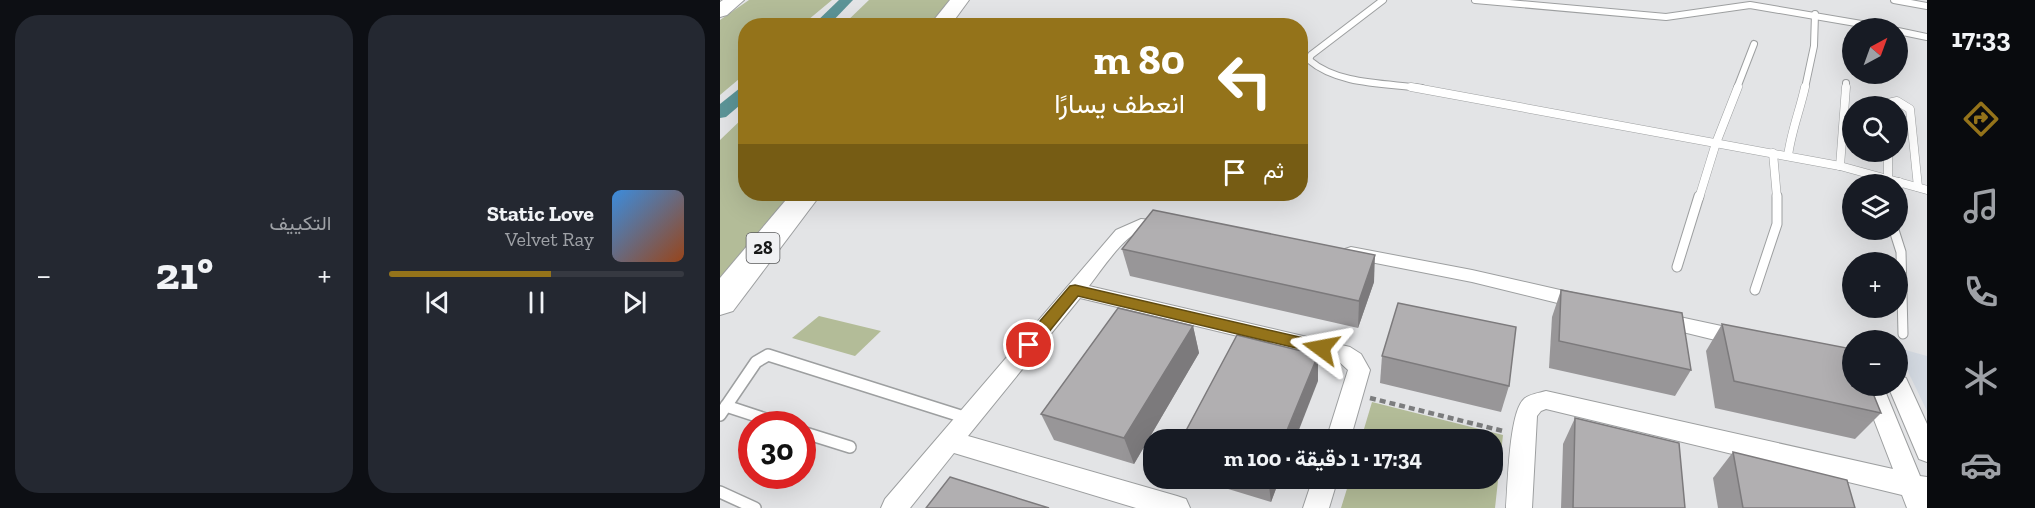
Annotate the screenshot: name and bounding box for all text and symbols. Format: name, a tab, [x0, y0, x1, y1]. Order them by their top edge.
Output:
north arrow	[1842, 18, 1908, 84]
map controls	[1842, 18, 1908, 396]
text: 17:33	[1951, 22, 2011, 54]
text: 80 m	[1094, 34, 1185, 85]
icon: left	[1206, 42, 1284, 120]
text: انعطف يسارًا	[1054, 88, 1185, 120]
button: search	[1842, 96, 1908, 162]
icon: directions	[1960, 98, 2002, 140]
icon: arrive	[1218, 156, 1251, 189]
text: ثم	[1263, 157, 1284, 184]
button: layers	[1842, 174, 1908, 240]
icon: music	[1960, 185, 2002, 227]
text: Static Love	[487, 200, 594, 227]
text: التكييف	[269, 211, 332, 235]
text: Velvet Ray	[505, 227, 594, 251]
road number: 28	[746, 233, 780, 263]
text: 21°	[156, 247, 213, 301]
button: +	[1842, 252, 1908, 318]
text: −	[36, 255, 51, 294]
text: +	[318, 255, 332, 294]
icon: phone	[1960, 271, 2002, 313]
icon: previous	[421, 286, 454, 319]
icon: pause	[520, 286, 553, 319]
icon: next	[618, 286, 651, 319]
position arrow	[1289, 316, 1353, 380]
pin	[1003, 319, 1054, 370]
icon: arrive	[1012, 328, 1045, 361]
button: −	[1842, 330, 1908, 396]
icon: climate	[1960, 357, 2002, 399]
speed limit sign: 30	[738, 411, 816, 489]
icon: car	[1960, 444, 2002, 486]
text: 17:34 · 1 دقيقة · 100 m	[1224, 445, 1422, 472]

